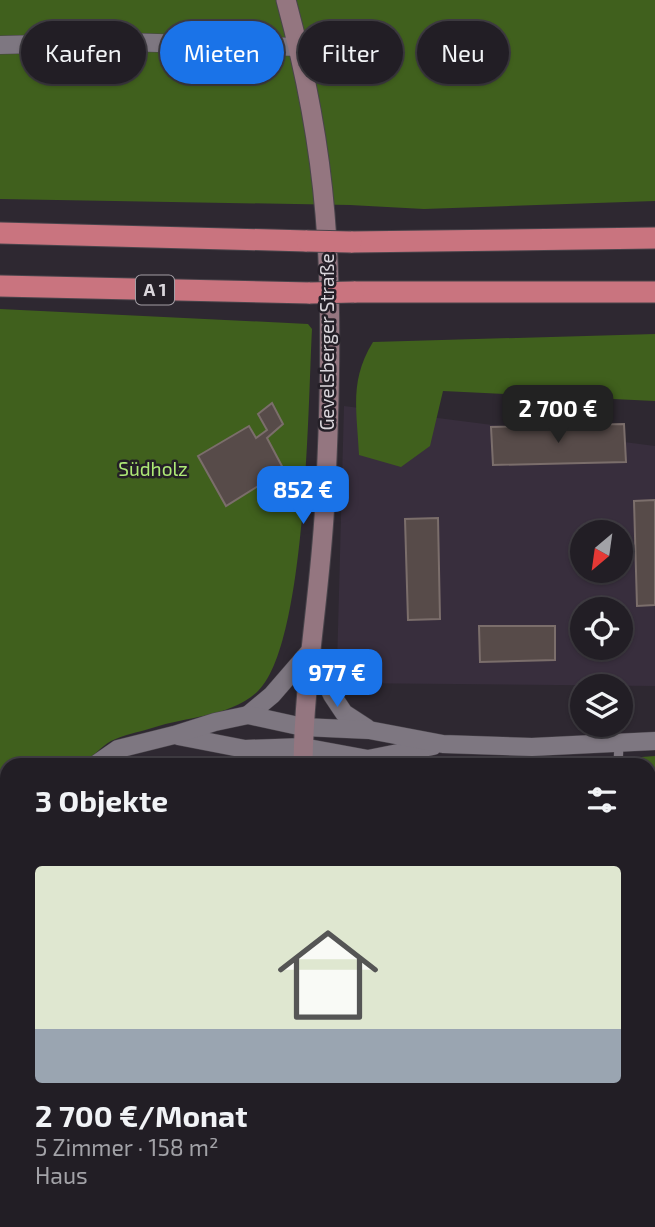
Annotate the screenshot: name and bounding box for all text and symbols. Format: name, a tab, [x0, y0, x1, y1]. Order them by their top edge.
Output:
chip: Kaufen	[21, 21, 146, 84]
chip: Mieten	[160, 21, 284, 84]
chip: Filter	[298, 21, 403, 84]
chip: Neu	[417, 21, 509, 84]
street label: Gevelsberger Straße	[315, 253, 338, 431]
road number: A 1	[136, 276, 174, 304]
pin: 2 700 €	[493, 386, 623, 445]
text: 2 700 €	[518, 394, 598, 422]
park label: Südholz	[118, 457, 188, 480]
pin: 852 €	[254, 466, 352, 526]
text: 852 €	[273, 475, 333, 503]
north arrow	[570, 520, 634, 583]
map controls	[570, 520, 633, 737]
button: locate	[570, 597, 633, 660]
pin: 977 €	[288, 650, 386, 709]
text: 977 €	[308, 658, 366, 686]
button: layers	[570, 674, 633, 737]
icon: filters	[583, 781, 621, 819]
text: 3 Objekte	[35, 782, 168, 818]
icon: home	[265, 912, 391, 1038]
text: 2 700 €/Monat	[35, 1097, 248, 1133]
text: 5 Zimmer · 158 m²	[35, 1133, 219, 1161]
text: Haus	[35, 1161, 88, 1189]

